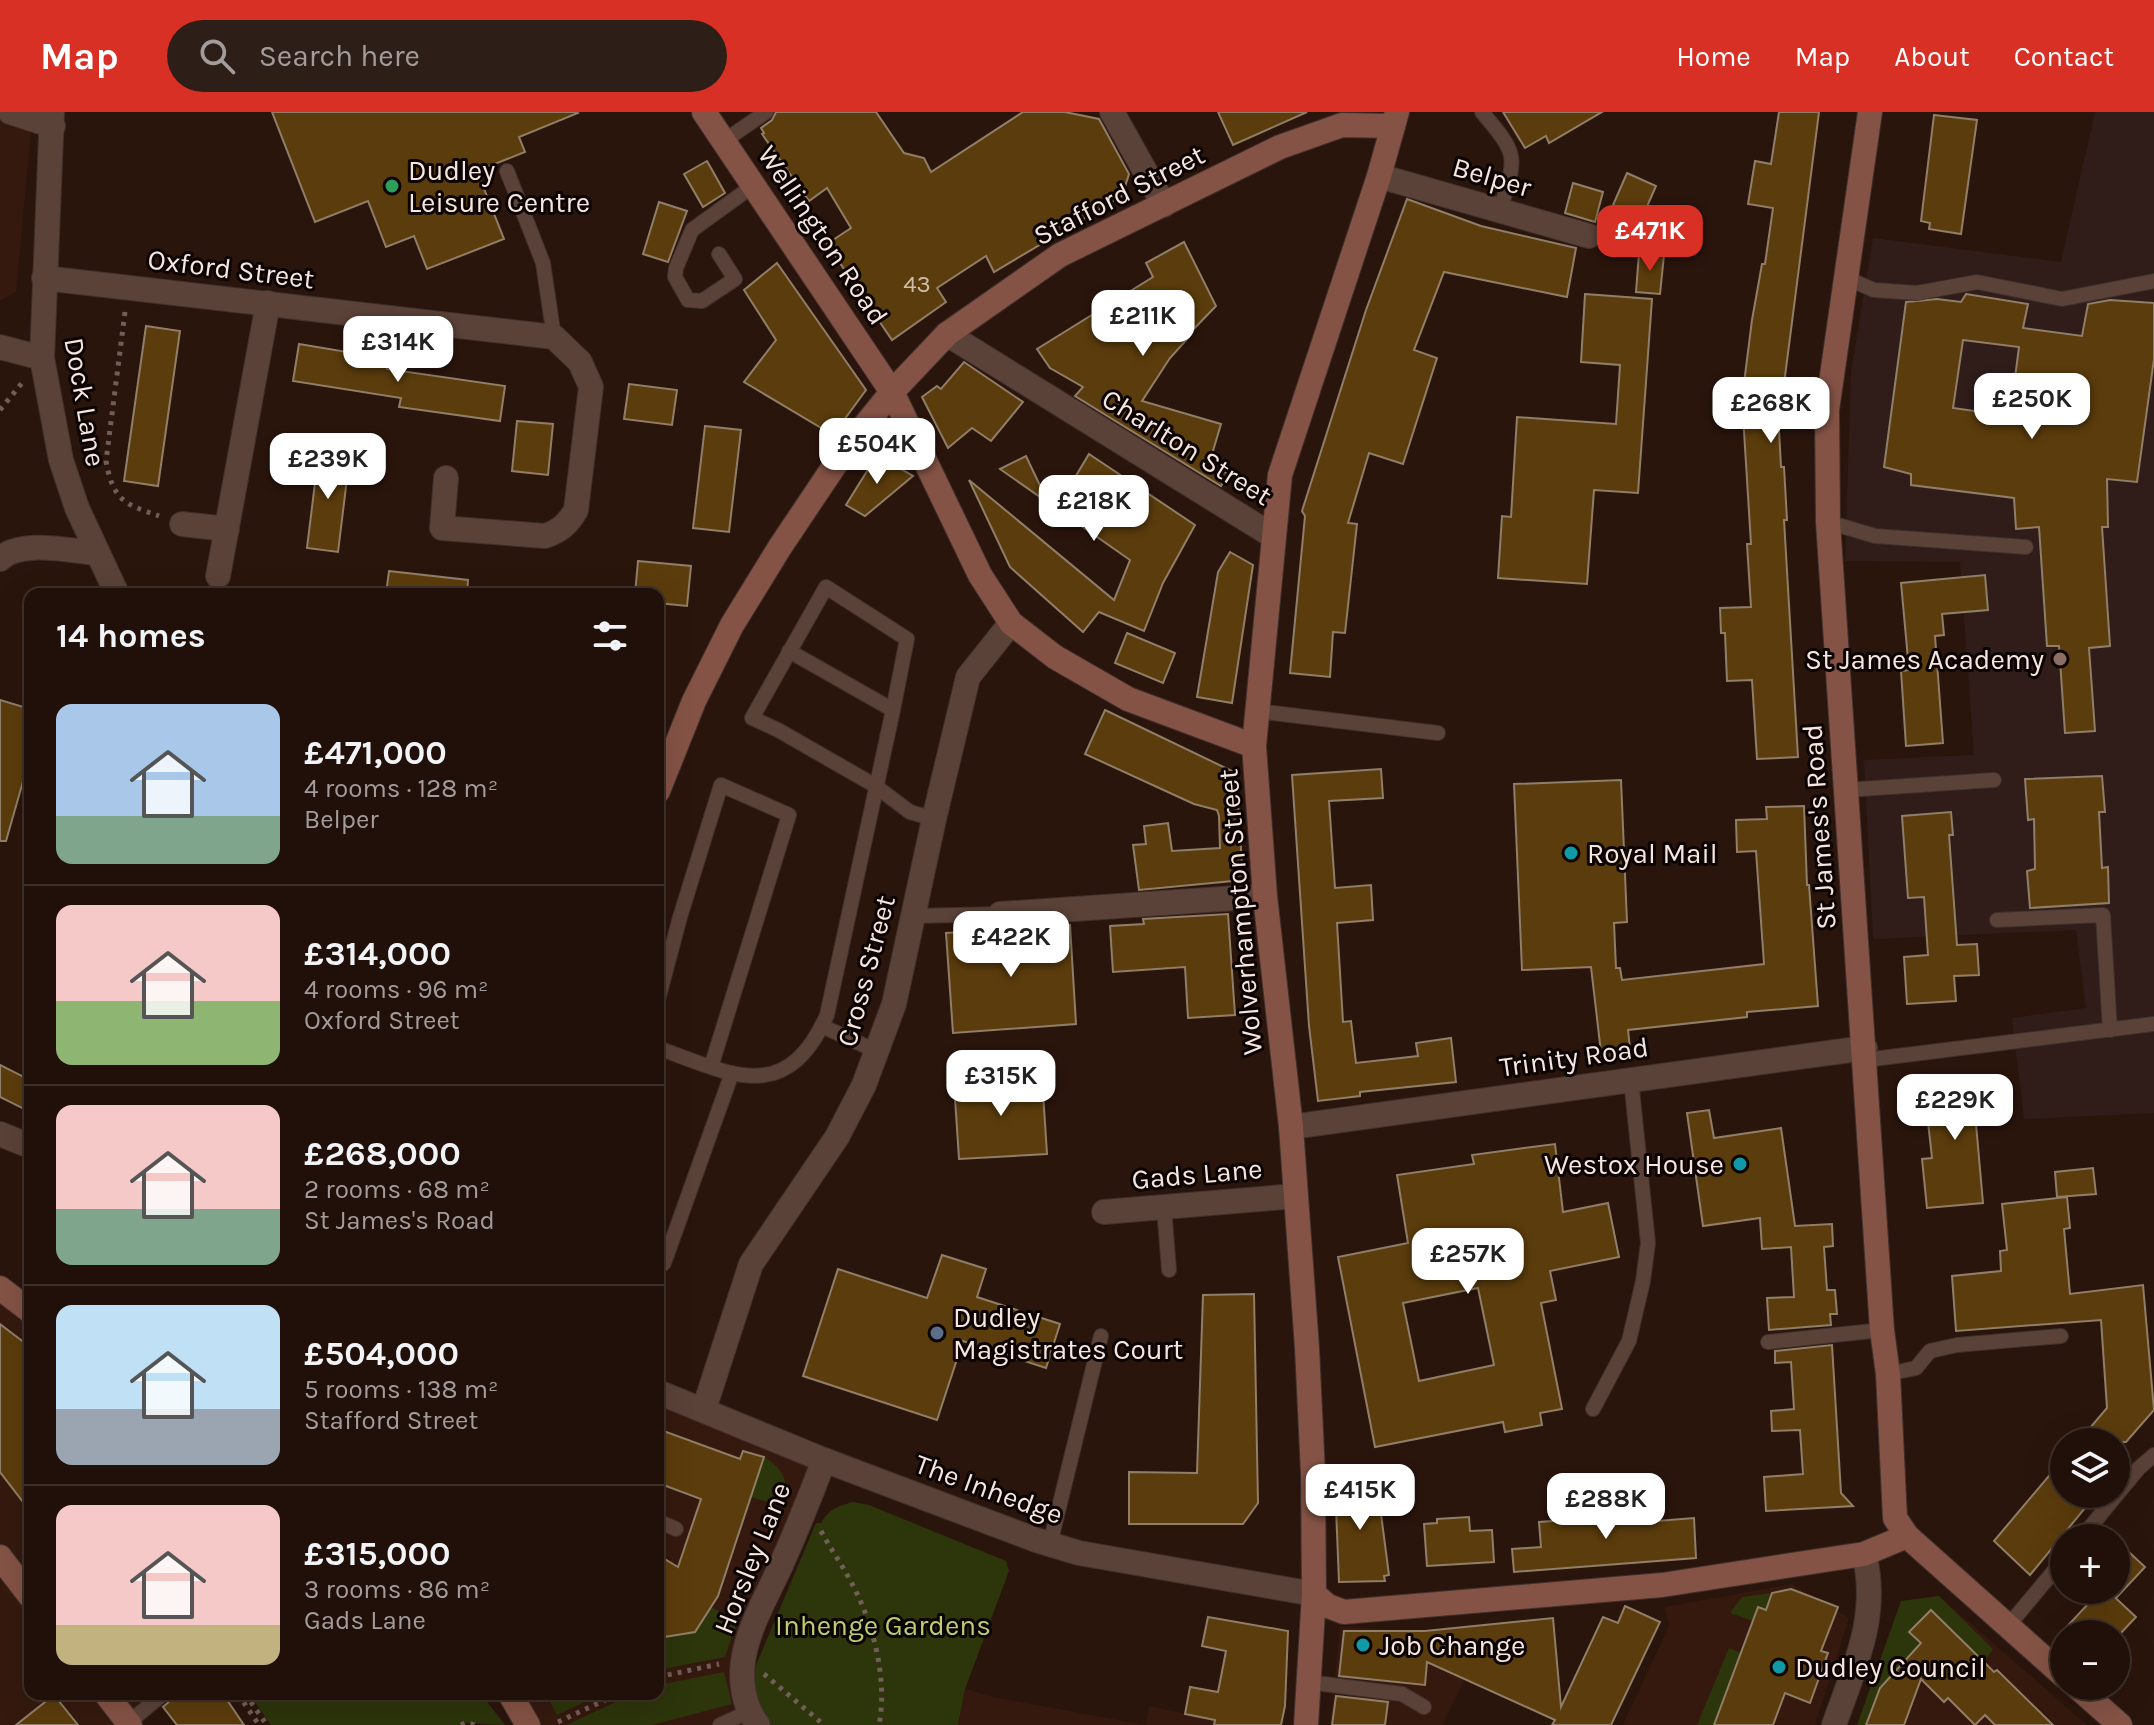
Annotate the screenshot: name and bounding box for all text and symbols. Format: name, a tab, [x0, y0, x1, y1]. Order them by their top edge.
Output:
search box	[167, 20, 727, 92]
text: Map	[40, 34, 119, 79]
icon: search	[195, 34, 239, 78]
text: Search here	[259, 38, 420, 74]
text: Home	[1676, 40, 1751, 73]
text: Map	[1795, 40, 1850, 73]
text: About	[1894, 40, 1970, 73]
text: Contact	[2014, 40, 2114, 73]
street label: Stafford Street	[1028, 138, 1210, 252]
street label: Wellington Road	[751, 139, 895, 331]
street label: Belper	[1449, 150, 1536, 204]
place label: Dudley Leisure Centre	[408, 154, 590, 219]
marker: Dudley Leisure Centre	[383, 177, 401, 195]
pin: £471K	[1594, 205, 1706, 273]
text: £471K	[1615, 215, 1685, 246]
street label: Oxford Street	[146, 242, 316, 296]
house number: 43	[903, 270, 931, 298]
pin: £211K	[1087, 290, 1199, 358]
text: £211K	[1110, 300, 1176, 331]
pin: £314K	[342, 316, 454, 384]
text: £314K	[361, 326, 435, 357]
street label: Dock Lane	[57, 335, 113, 469]
pin: £250K	[1976, 373, 2088, 441]
pin: £268K	[1715, 377, 1827, 445]
street label: Charlton Street	[1096, 382, 1278, 512]
text: £250K	[1992, 383, 2072, 414]
text: £268K	[1731, 387, 1811, 418]
pin: £504K	[821, 418, 933, 486]
text: £504K	[837, 428, 917, 459]
pin: £239K	[272, 433, 384, 501]
text: £239K	[288, 443, 368, 474]
pin: £218K	[1038, 475, 1150, 543]
text: £218K	[1057, 485, 1131, 516]
icon: filters	[588, 614, 632, 658]
text: 14 homes	[56, 616, 206, 656]
place label: St James Academy	[1805, 643, 2044, 676]
marker: St James Academy	[2051, 650, 2069, 668]
street label: St James's Road	[1795, 723, 1843, 931]
text: £471,000	[304, 733, 447, 773]
icon: home	[120, 736, 216, 832]
street label: Wolverhampton Street	[1211, 768, 1269, 1056]
text: 4 rooms · 128 m²	[304, 773, 498, 804]
text: Belper	[304, 804, 379, 835]
place label: Royal Mail	[1587, 837, 1718, 870]
marker: Royal Mail	[1562, 844, 1580, 862]
street label: Cross Street	[830, 892, 902, 1050]
pin: £422K	[955, 911, 1067, 979]
text: £422K	[971, 921, 1051, 952]
text: £314,000	[304, 934, 451, 974]
icon: home	[120, 937, 216, 1033]
text: 4 rooms · 96 m²	[304, 974, 488, 1005]
text: Oxford Street	[304, 1005, 460, 1036]
street label: Trinity Road	[1497, 1030, 1651, 1084]
pin: £315K	[945, 1050, 1057, 1118]
text: £315K	[964, 1060, 1038, 1091]
pin: £229K	[1899, 1074, 2011, 1142]
text: £229K	[1915, 1084, 1995, 1115]
text: £268,000	[304, 1134, 461, 1174]
icon: home	[120, 1137, 216, 1233]
place label: Westox House	[1544, 1148, 1724, 1181]
street label: Gads Lane	[1130, 1152, 1264, 1196]
marker: Westox House	[1731, 1155, 1749, 1173]
text: 2 rooms · 68 m²	[304, 1174, 490, 1205]
text: St James's Road	[304, 1205, 495, 1236]
pin: £257K	[1412, 1228, 1524, 1296]
text: £257K	[1430, 1238, 1506, 1269]
place label: Dudley Magistrates Court	[953, 1301, 1183, 1366]
marker: Dudley Magistrates Court	[928, 1324, 946, 1342]
text: £504,000	[304, 1334, 459, 1374]
icon: home	[120, 1337, 216, 1433]
text: 5 rooms · 138 m²	[304, 1374, 499, 1405]
text: Stafford Street	[304, 1405, 478, 1436]
map controls	[2050, 1428, 2130, 1700]
button: layers	[2050, 1428, 2130, 1508]
street label: The Inhedge	[911, 1447, 1067, 1531]
pin: £415K	[1304, 1464, 1416, 1532]
pin: £288K	[1550, 1473, 1662, 1541]
text: £415K	[1324, 1474, 1396, 1505]
street label: Horsley Lane	[707, 1477, 797, 1639]
text: £288K	[1565, 1483, 1647, 1514]
button: +	[2050, 1524, 2130, 1604]
text: £315,000	[304, 1534, 451, 1574]
icon: home	[120, 1537, 216, 1633]
text: 3 rooms · 86 m²	[304, 1574, 490, 1605]
text: Gads Lane	[304, 1605, 426, 1636]
park label: Inhenge Gardens	[775, 1609, 991, 1642]
button: −	[2050, 1620, 2130, 1700]
place label: Job Change	[1379, 1629, 1525, 1662]
marker: Job Change	[1354, 1636, 1372, 1654]
place label: Dudley Council	[1795, 1651, 1986, 1684]
marker: Dudley Council	[1770, 1658, 1788, 1676]

